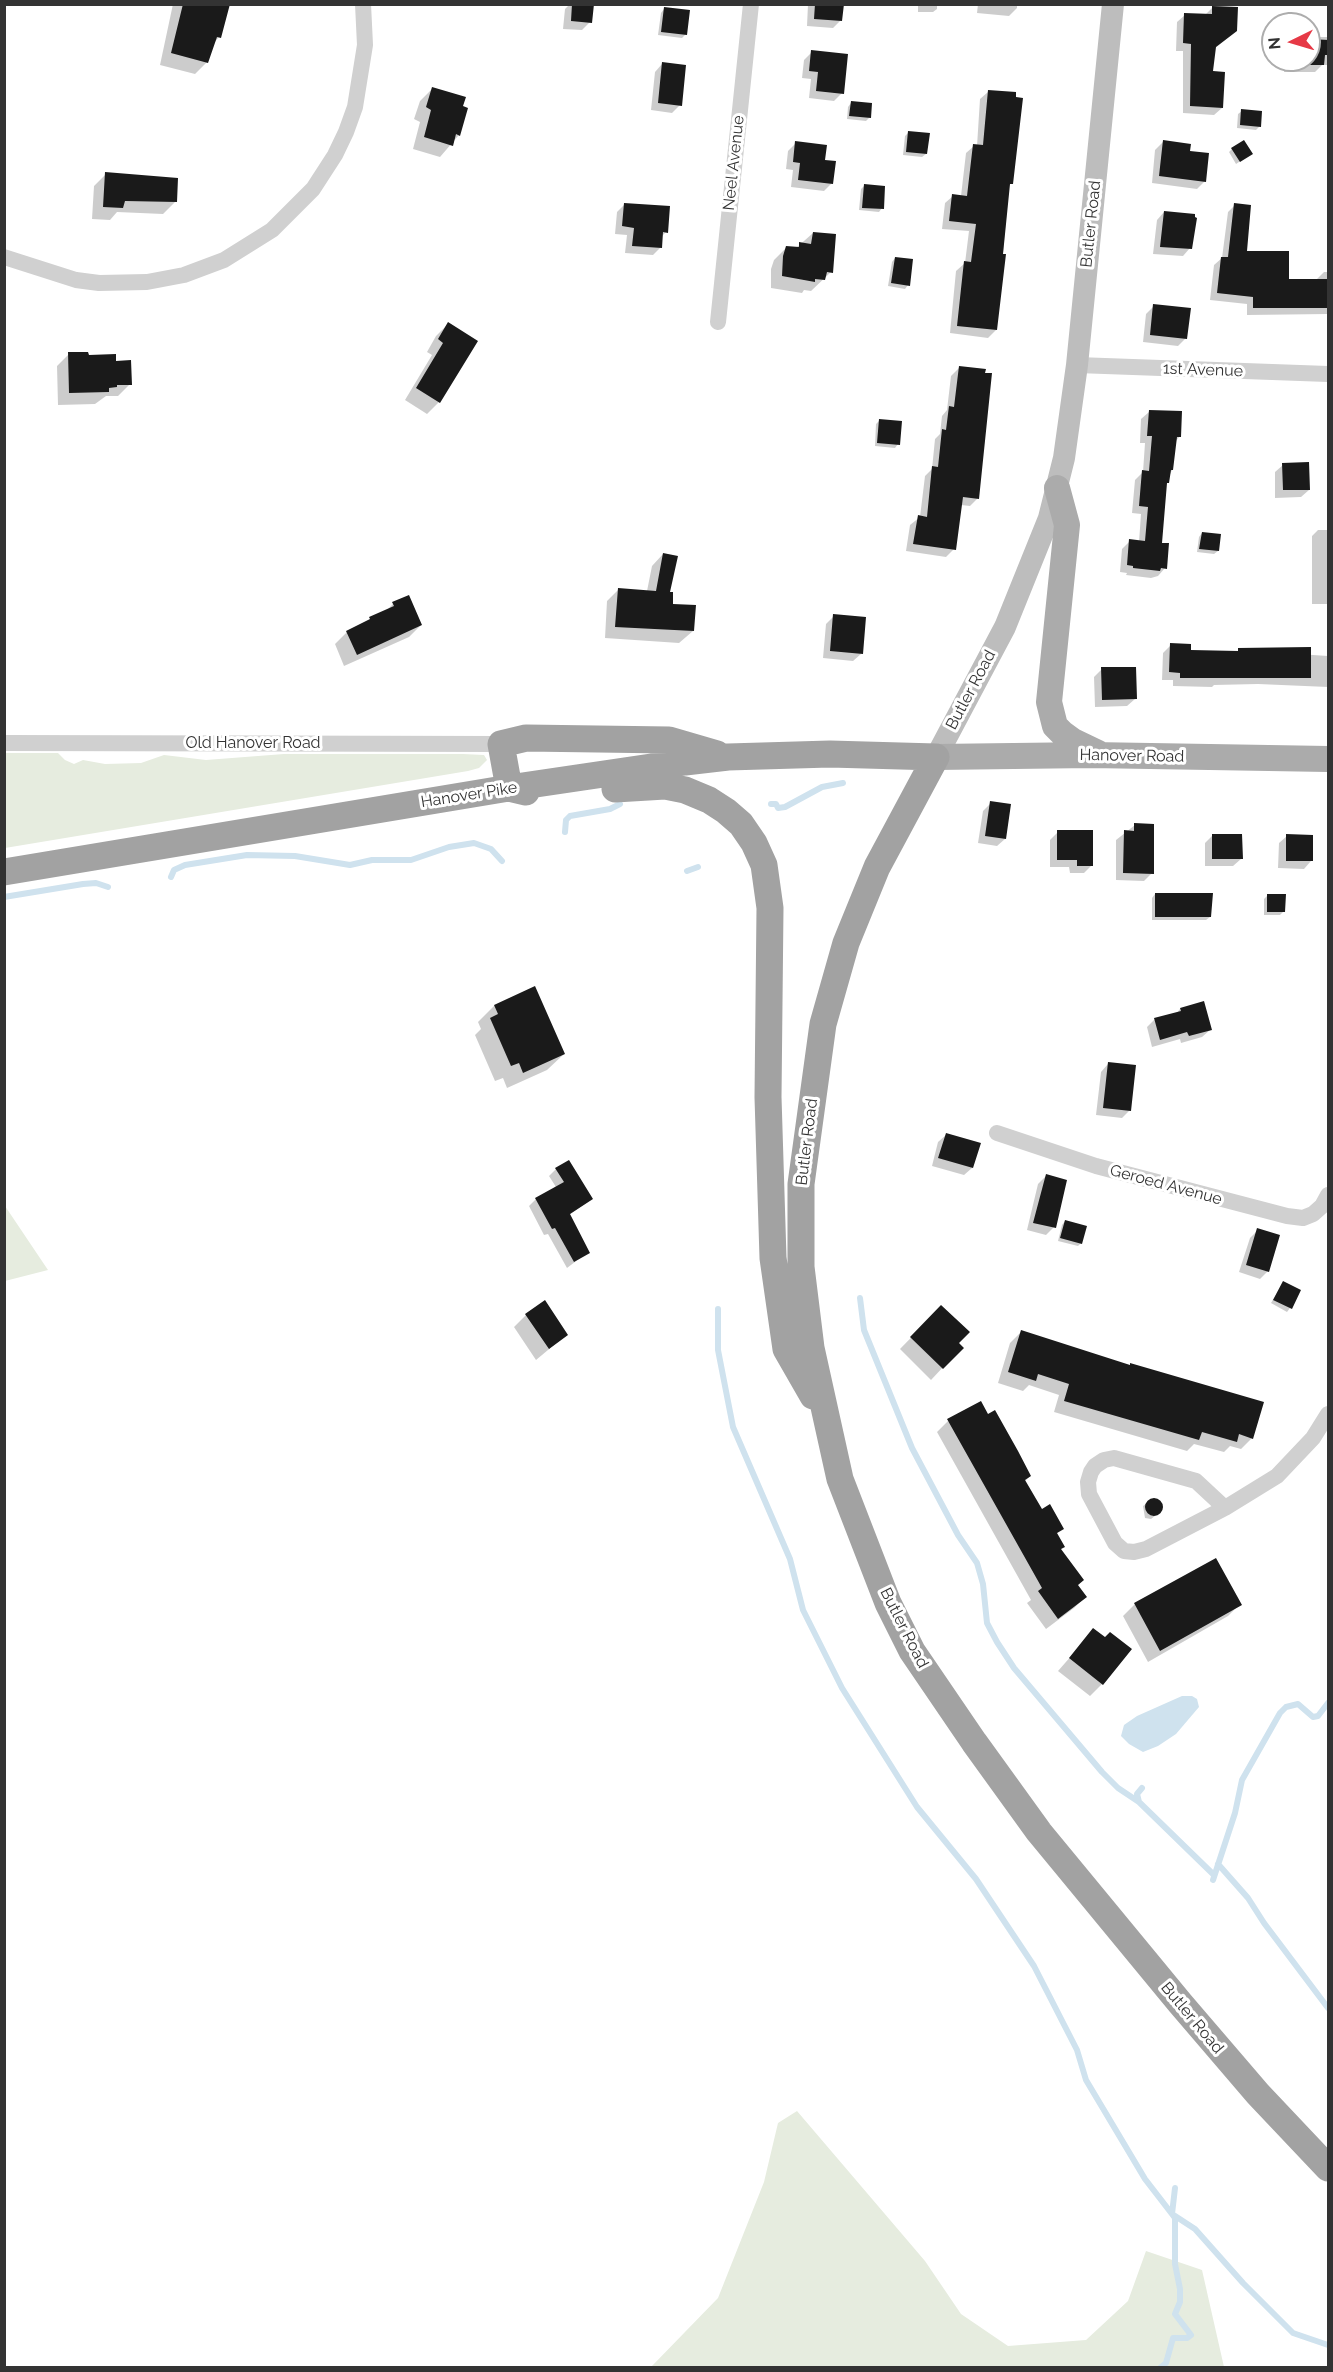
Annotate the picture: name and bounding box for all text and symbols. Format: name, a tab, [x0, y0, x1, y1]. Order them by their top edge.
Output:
north arrow	[1261, 12, 1321, 72]
text: N	[1265, 37, 1285, 50]
street label: Neel Avenue	[719, 114, 749, 212]
street label: Butler Road	[1077, 180, 1105, 268]
street label: 1st Avenue	[1163, 359, 1243, 381]
street label: Butler Road	[942, 647, 1000, 733]
street label: Old Hanover Road	[185, 733, 321, 753]
street label: Hanover Road	[1079, 745, 1185, 767]
street label: Hanover Pike	[419, 778, 519, 812]
street label: Butler Road	[792, 1097, 822, 1187]
street label: Geroed Avenue	[1108, 1161, 1224, 1209]
street label: Butler Road	[876, 1585, 932, 1671]
street label: Butler Road	[1157, 1978, 1227, 2058]

